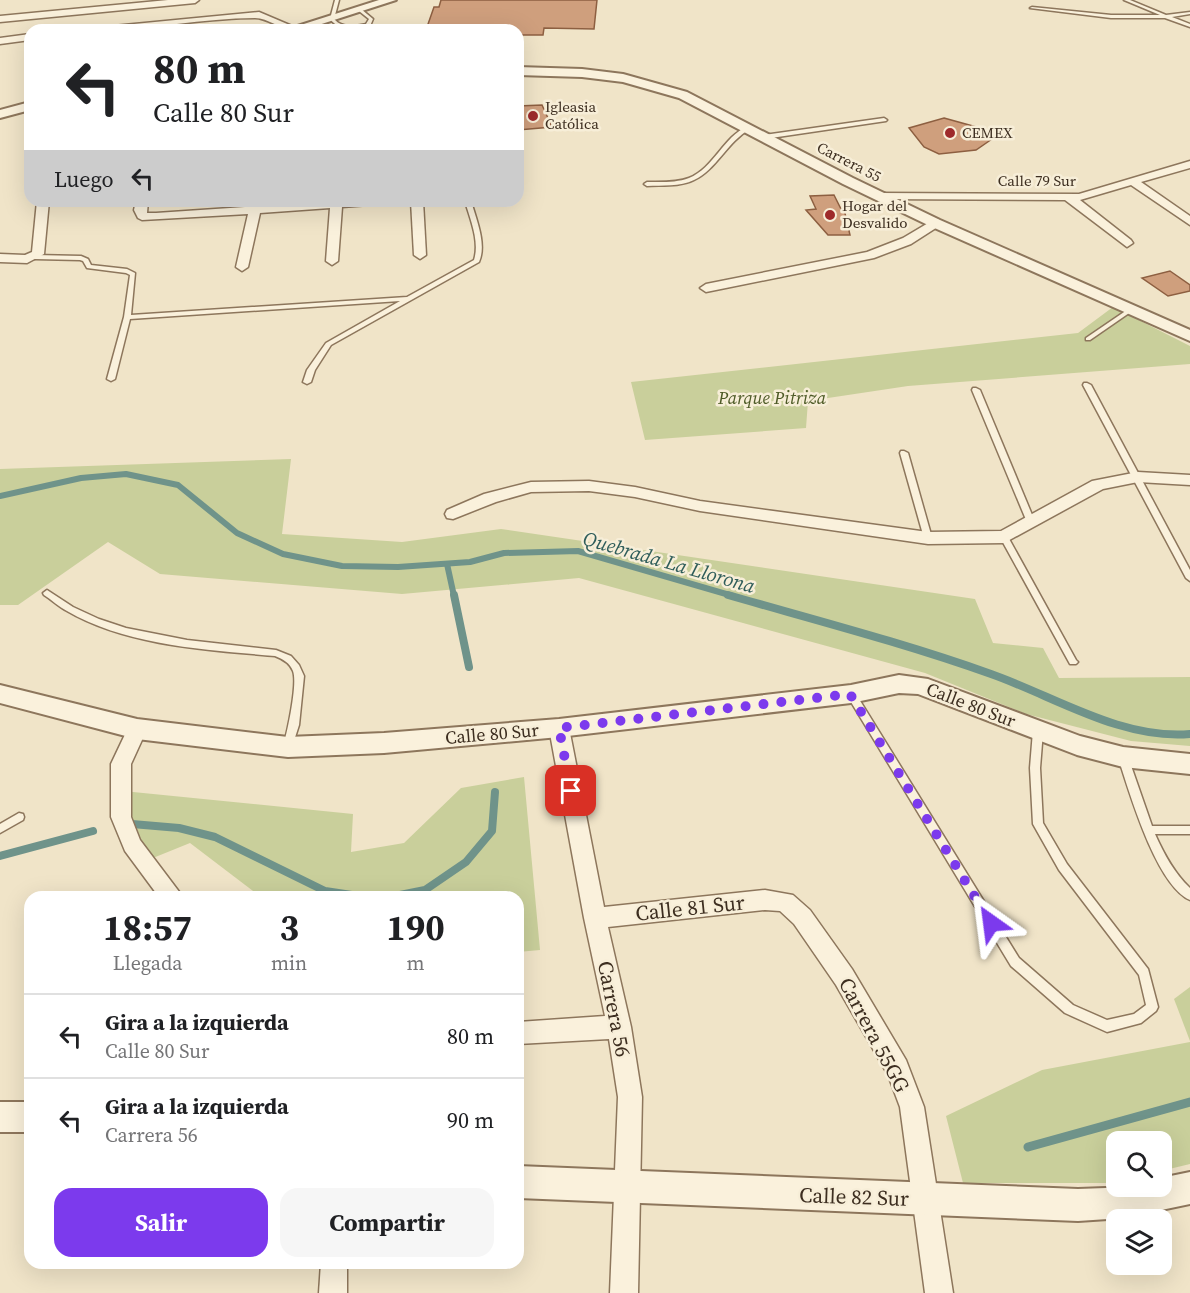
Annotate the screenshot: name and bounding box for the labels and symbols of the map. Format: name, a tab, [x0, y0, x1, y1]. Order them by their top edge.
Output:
place label: Igleasia Católica	[545, 96, 599, 134]
marker: Igleasia Católica	[526, 109, 540, 123]
place label: CEMEX	[962, 122, 1013, 143]
marker: CEMEX	[943, 126, 957, 140]
street label: Carrera 55	[813, 136, 885, 187]
street label: Calle 79 Sur	[998, 170, 1077, 191]
place label: Hogar del Desvalido	[842, 195, 908, 233]
marker: Hogar del Desvalido	[823, 208, 837, 222]
park label: Parque Pitriza	[717, 385, 827, 410]
water label: Quebrada La Llorona	[580, 524, 759, 600]
street label: Calle 80 Sur	[923, 676, 1020, 733]
street label: Calle 80 Sur	[444, 717, 540, 750]
pin	[545, 765, 596, 816]
street label: Calle 81 Sur	[634, 887, 746, 928]
position arrow	[959, 891, 1023, 955]
street label: Carrera 56	[591, 958, 638, 1059]
street label: Carrera 55GG	[832, 972, 917, 1097]
street label: Calle 82 Sur	[799, 1180, 909, 1213]

